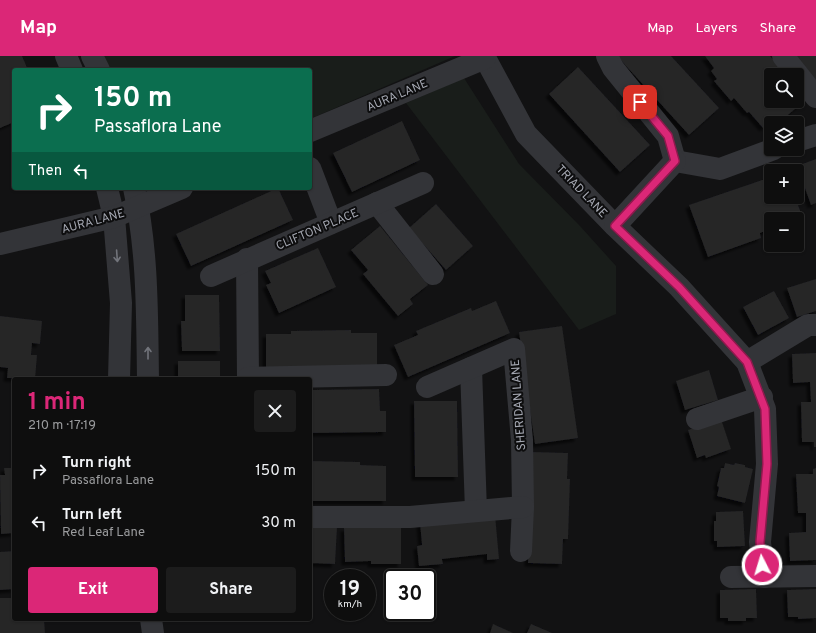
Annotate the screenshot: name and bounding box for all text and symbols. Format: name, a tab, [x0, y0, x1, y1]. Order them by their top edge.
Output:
text: Map	[20, 16, 57, 40]
text: Map	[647, 20, 673, 37]
text: Layers	[695, 20, 737, 37]
text: Share	[759, 20, 796, 37]
map controls	[764, 68, 804, 252]
button: search	[764, 68, 804, 108]
street label: AURA LANE	[365, 76, 430, 116]
text: 150 m	[94, 81, 172, 117]
icon: right	[28, 84, 80, 136]
pin	[623, 85, 657, 119]
icon: arrive	[629, 91, 651, 113]
text: Passaflora Lane	[94, 116, 221, 139]
button: layers	[764, 116, 804, 156]
icon: left	[70, 160, 92, 182]
text: Then	[28, 162, 62, 181]
street label: TRIAD LANE	[552, 162, 610, 222]
button: +	[764, 164, 804, 204]
street label: CLIFTON PLACE	[274, 205, 361, 254]
street label: AURA LANE	[60, 206, 127, 238]
button: −	[764, 212, 804, 252]
one-way arrow	[114, 249, 121, 262]
one-way arrow	[144, 347, 151, 360]
street label: SHERIDAN LANE	[508, 359, 530, 451]
text: 1 min	[28, 388, 86, 418]
button: close	[254, 390, 296, 432]
text: 210 m · 17:19	[28, 418, 96, 434]
text: Turn right	[62, 454, 131, 473]
icon: right	[28, 460, 50, 482]
text: 150 m	[255, 462, 296, 481]
text: Passaflora Lane	[62, 473, 154, 489]
text: Turn left	[62, 506, 122, 525]
icon: left	[28, 512, 50, 534]
text: 30 m	[261, 514, 296, 533]
text: Red Leaf Lane	[62, 525, 145, 541]
position arrow	[741, 544, 783, 586]
button: Exit	[28, 567, 158, 613]
button: Share	[166, 567, 296, 613]
speed limit sign: 30	[384, 569, 436, 621]
text: 19	[340, 577, 360, 603]
text: km/h	[338, 598, 362, 611]

